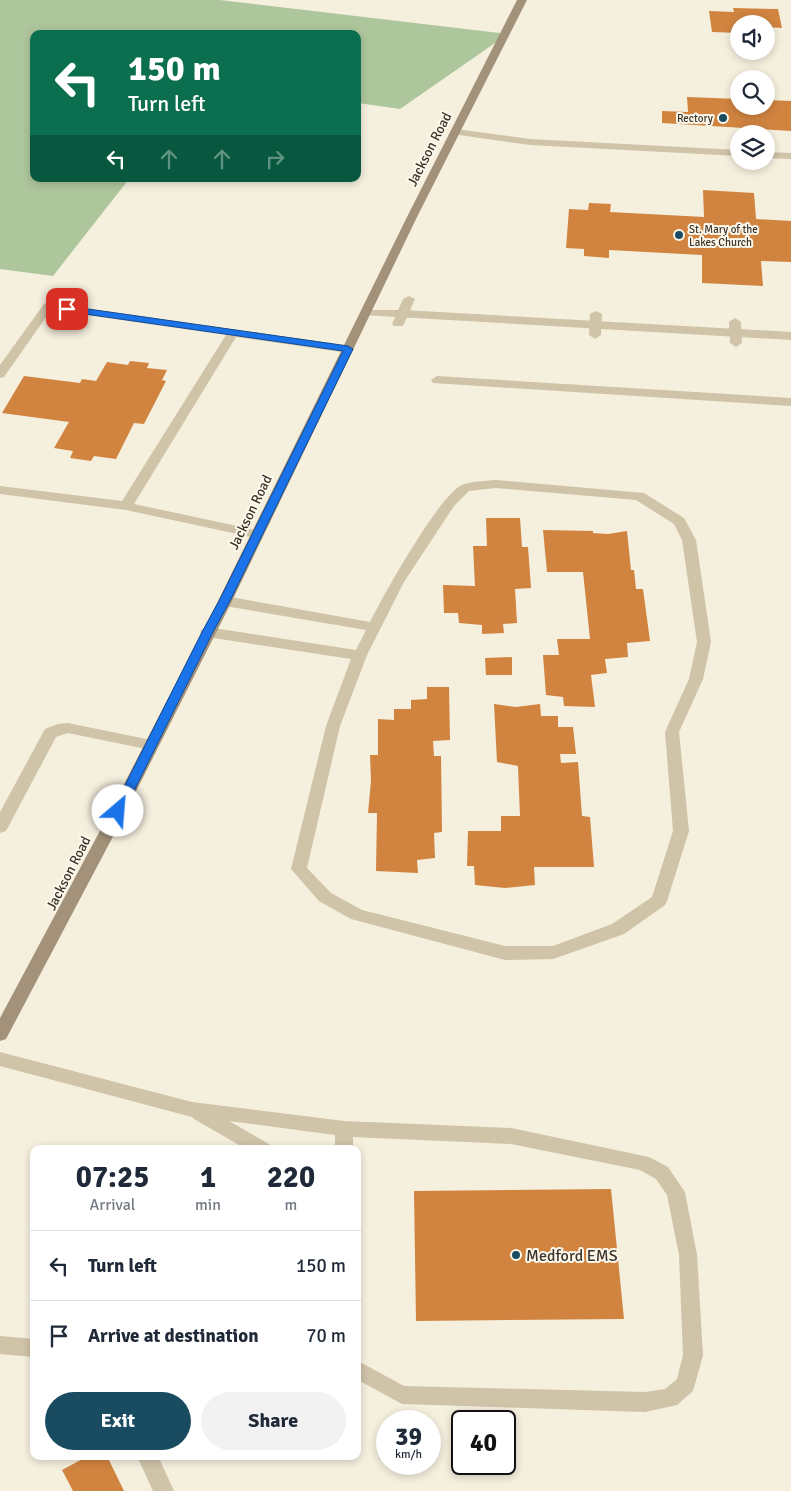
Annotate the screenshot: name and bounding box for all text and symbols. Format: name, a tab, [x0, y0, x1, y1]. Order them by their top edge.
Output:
map controls	[730, 15, 775, 170]
button: sound	[730, 15, 775, 60]
text: 150 m	[128, 47, 221, 90]
icon: left	[45, 50, 110, 115]
button: search	[730, 70, 775, 115]
text: Turn left	[128, 90, 206, 117]
street label: Jackson Road	[404, 109, 455, 189]
place label: Rectory	[677, 112, 714, 125]
marker: Rectory	[717, 112, 729, 124]
button: layers	[730, 125, 775, 170]
icon: left	[102, 145, 130, 173]
icon: ahead	[155, 145, 183, 173]
icon: ahead	[208, 145, 236, 173]
icon: right	[261, 145, 289, 173]
place label: St. Mary of the Lakes Church	[689, 223, 758, 249]
marker: St. Mary of the Lakes Church	[673, 229, 685, 241]
pin	[46, 288, 88, 330]
icon: arrive	[53, 295, 81, 323]
street label: Jackson Road	[225, 472, 276, 552]
position arrow	[91, 784, 143, 836]
street label: Jackson Road	[43, 833, 94, 913]
text: 07:25	[76, 1159, 149, 1196]
text: 1	[200, 1159, 216, 1196]
text: 220	[267, 1159, 315, 1196]
text: Arrival	[89, 1195, 136, 1215]
text: min	[195, 1195, 221, 1215]
text: m	[285, 1195, 297, 1215]
place label: Medford EMS	[526, 1246, 618, 1266]
marker: Medford EMS	[510, 1249, 522, 1261]
icon: left	[45, 1252, 73, 1280]
text: Turn left	[88, 1254, 157, 1278]
text: 150 m	[296, 1254, 346, 1278]
icon: arrive	[45, 1322, 73, 1350]
text: Arrive at destination	[88, 1324, 259, 1348]
text: 70 m	[306, 1324, 346, 1348]
button: Exit	[45, 1392, 191, 1450]
button: Share	[201, 1392, 346, 1450]
speed limit sign: 40	[451, 1410, 516, 1475]
text: 39	[395, 1421, 422, 1452]
text: km/h	[395, 1447, 422, 1462]

